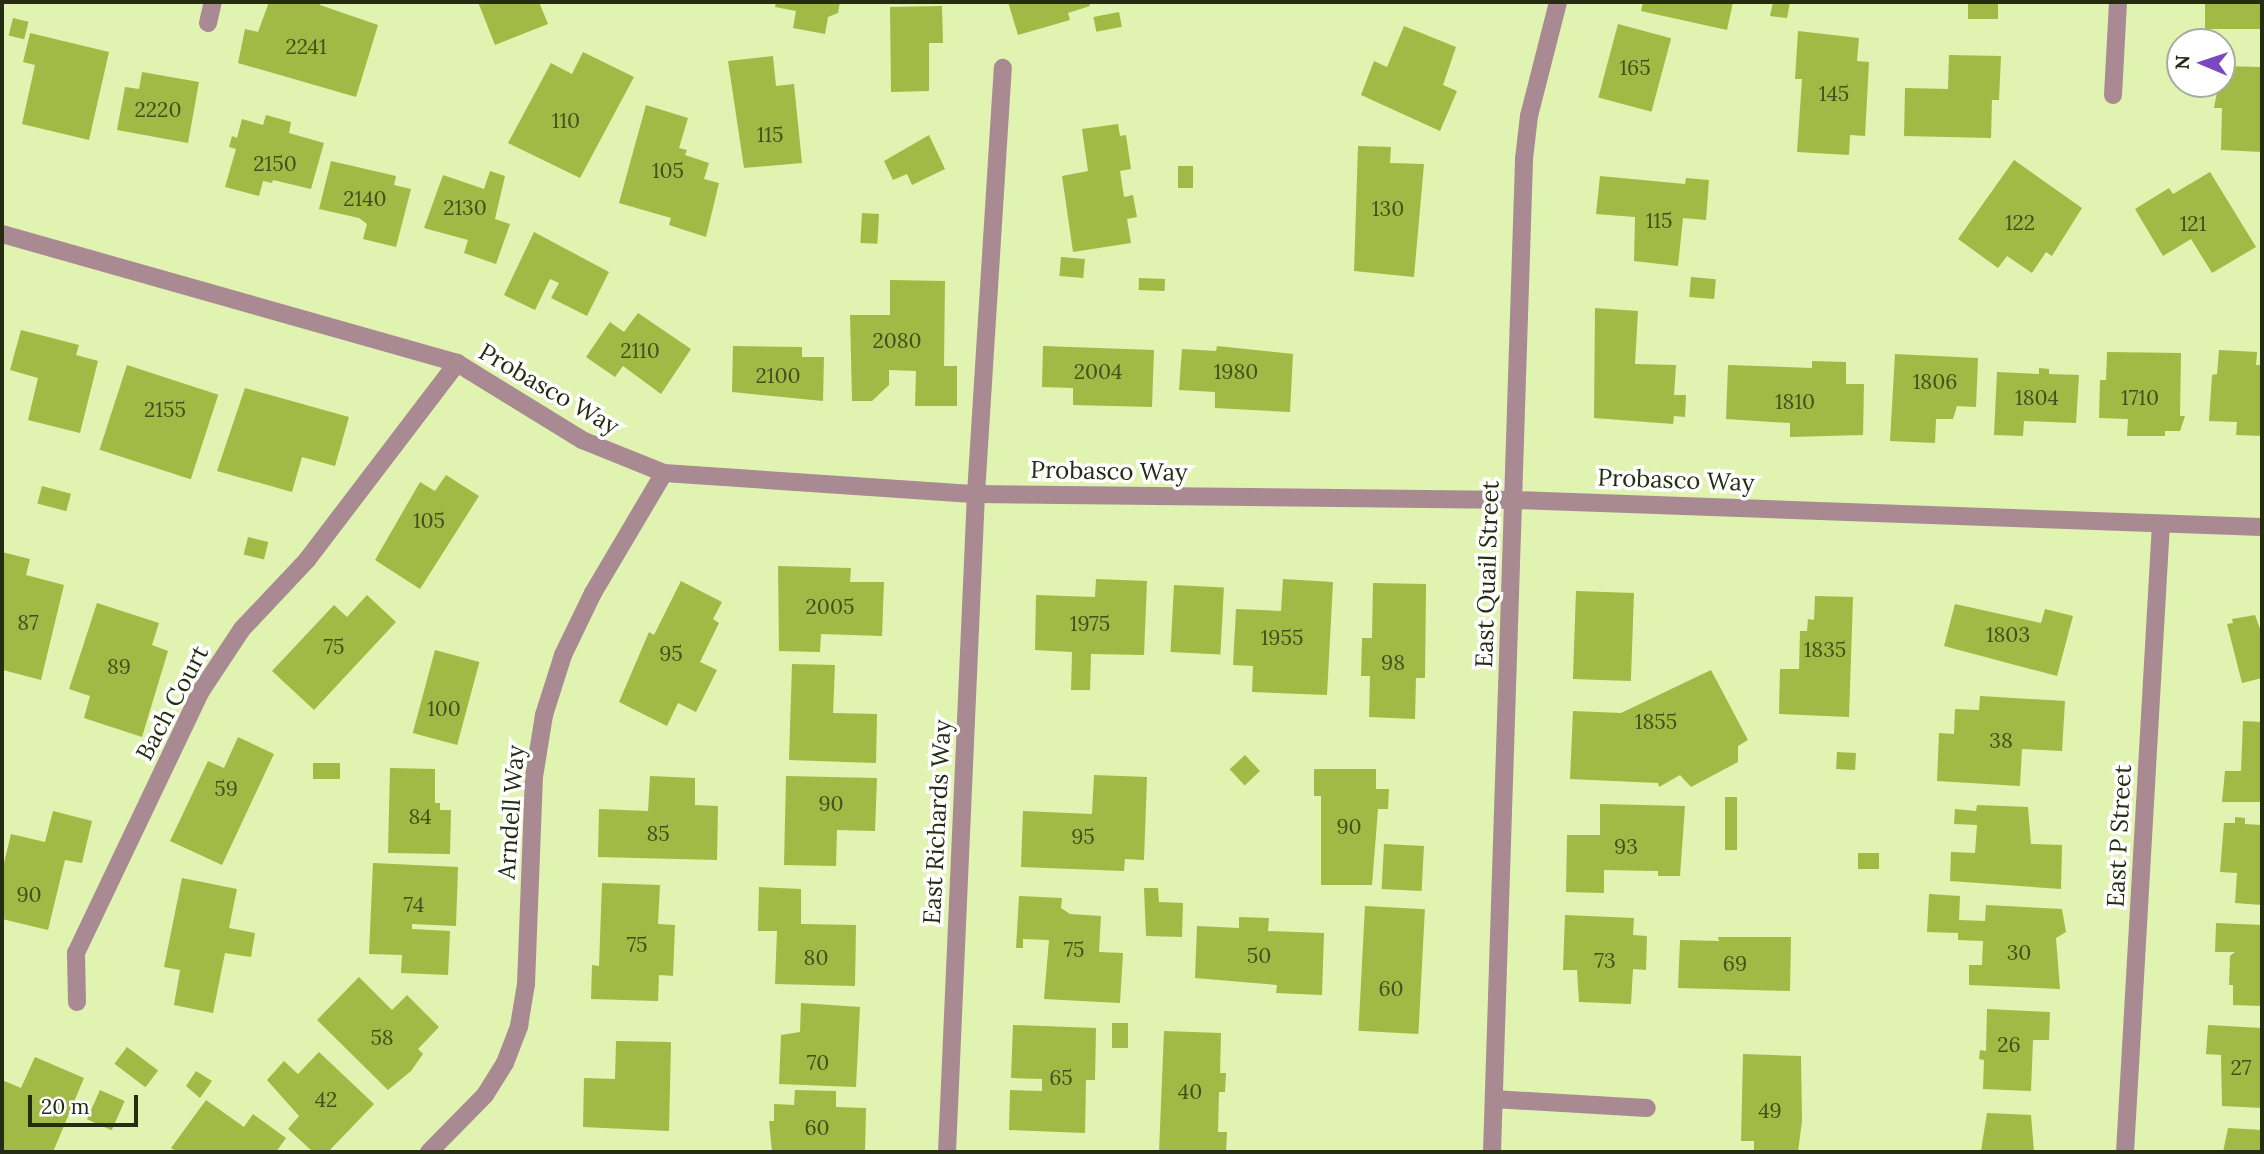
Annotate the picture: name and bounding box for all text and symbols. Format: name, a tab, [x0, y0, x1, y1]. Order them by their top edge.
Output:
north arrow	[2166, 28, 2236, 98]
house number: 2241	[285, 34, 327, 60]
house number: 165	[1619, 55, 1651, 81]
text: N	[2170, 55, 2194, 70]
house number: 145	[1819, 81, 1849, 107]
house number: 2220	[135, 97, 181, 123]
house number: 110	[552, 108, 580, 134]
house number: 115	[757, 122, 783, 148]
house number: 2150	[253, 151, 297, 177]
house number: 105	[652, 158, 684, 184]
house number: 2140	[343, 186, 387, 212]
house number: 2130	[443, 195, 487, 221]
house number: 130	[1372, 196, 1404, 222]
house number: 115	[1646, 208, 1672, 234]
house number: 122	[2005, 210, 2035, 236]
house number: 121	[2180, 211, 2206, 237]
house number: 2080	[872, 328, 922, 354]
street label: Probasco Way	[474, 337, 624, 441]
house number: 2110	[620, 338, 660, 364]
house number: 2004	[1074, 359, 1122, 385]
house number: 1980	[1214, 359, 1258, 385]
house number: 2100	[755, 363, 801, 389]
house number: 1806	[1913, 369, 1957, 395]
house number: 1804	[2015, 385, 2059, 411]
house number: 1710	[2121, 385, 2159, 411]
house number: 1810	[1775, 389, 1815, 415]
house number: 2155	[144, 397, 186, 423]
street label: Probasco Way	[1030, 455, 1188, 487]
street label: Probasco Way	[1597, 463, 1755, 497]
street label: East Quail Street	[1469, 480, 1505, 668]
house number: 105	[413, 508, 445, 534]
house number: 2005	[806, 594, 854, 620]
house number: 87	[17, 610, 39, 636]
house number: 1975	[1070, 611, 1110, 637]
house number: 1803	[1986, 622, 2030, 648]
house number: 1955	[1261, 625, 1303, 651]
house number: 75	[323, 634, 345, 660]
house number: 1835	[1804, 637, 1846, 663]
street label: Bach Court	[130, 641, 214, 765]
house number: 95	[659, 641, 683, 667]
house number: 98	[1381, 650, 1405, 676]
house number: 89	[107, 654, 131, 680]
house number: 100	[427, 696, 461, 722]
house number: 1855	[1635, 709, 1677, 735]
street label: East Richards Way	[917, 719, 957, 925]
house number: 38	[1989, 728, 2013, 754]
street label: Arndell Way	[492, 744, 530, 880]
street label: East P Street	[2101, 764, 2137, 908]
house number: 59	[214, 776, 238, 802]
house number: 90	[818, 791, 844, 817]
house number: 84	[408, 804, 432, 830]
house number: 90	[1336, 814, 1362, 840]
house number: 85	[646, 821, 670, 847]
house number: 95	[1071, 824, 1095, 850]
house number: 93	[1614, 834, 1638, 860]
house number: 90	[16, 882, 42, 908]
house number: 74	[404, 892, 424, 918]
house number: 75	[626, 932, 648, 958]
house number: 75	[1063, 937, 1085, 963]
house number: 30	[2007, 940, 2031, 966]
house number: 50	[1247, 943, 1271, 969]
house number: 80	[804, 945, 828, 971]
house number: 73	[1594, 948, 1616, 974]
house number: 69	[1723, 951, 1747, 977]
house number: 60	[1378, 976, 1404, 1002]
house number: 58	[370, 1025, 394, 1051]
house number: 26	[1997, 1032, 2021, 1058]
house number: 70	[807, 1050, 829, 1076]
house number: 27	[2231, 1055, 2251, 1081]
house number: 65	[1049, 1065, 1073, 1091]
house number: 40	[1178, 1079, 1202, 1105]
scale bar	[32, 1080, 142, 1124]
house number: 42	[315, 1087, 337, 1113]
text: 20 m	[41, 1093, 90, 1120]
house number: 49	[1758, 1098, 1782, 1124]
house number: 60	[804, 1115, 830, 1141]

